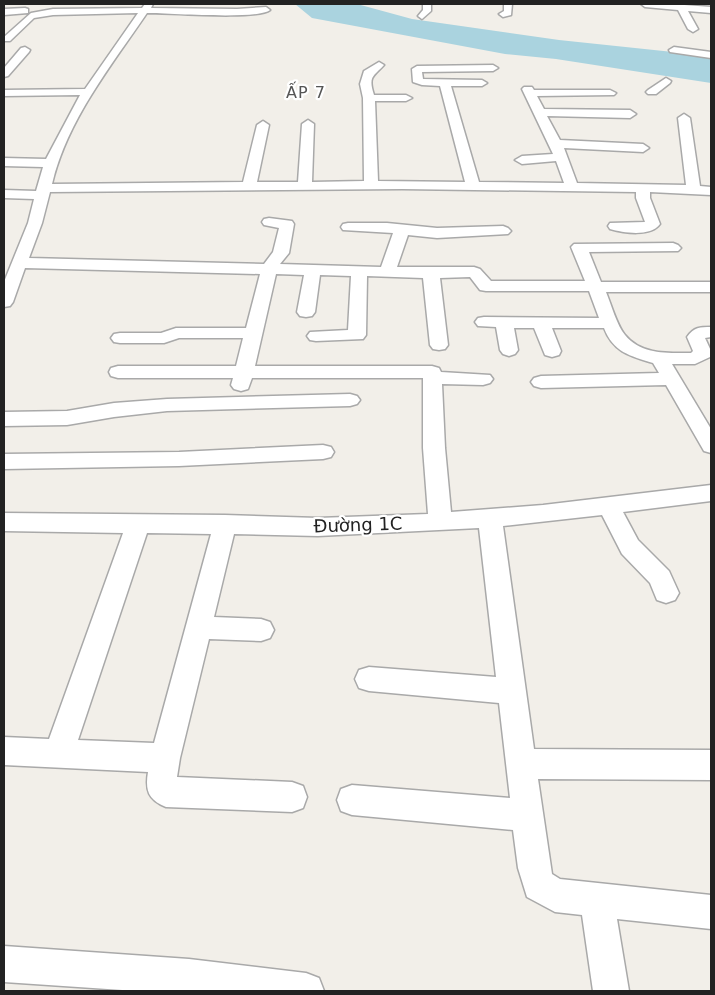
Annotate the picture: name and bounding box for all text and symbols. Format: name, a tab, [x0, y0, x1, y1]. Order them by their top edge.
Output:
district label: ẤP 7	[286, 81, 326, 102]
street label: Đường 1C	[313, 512, 403, 537]

